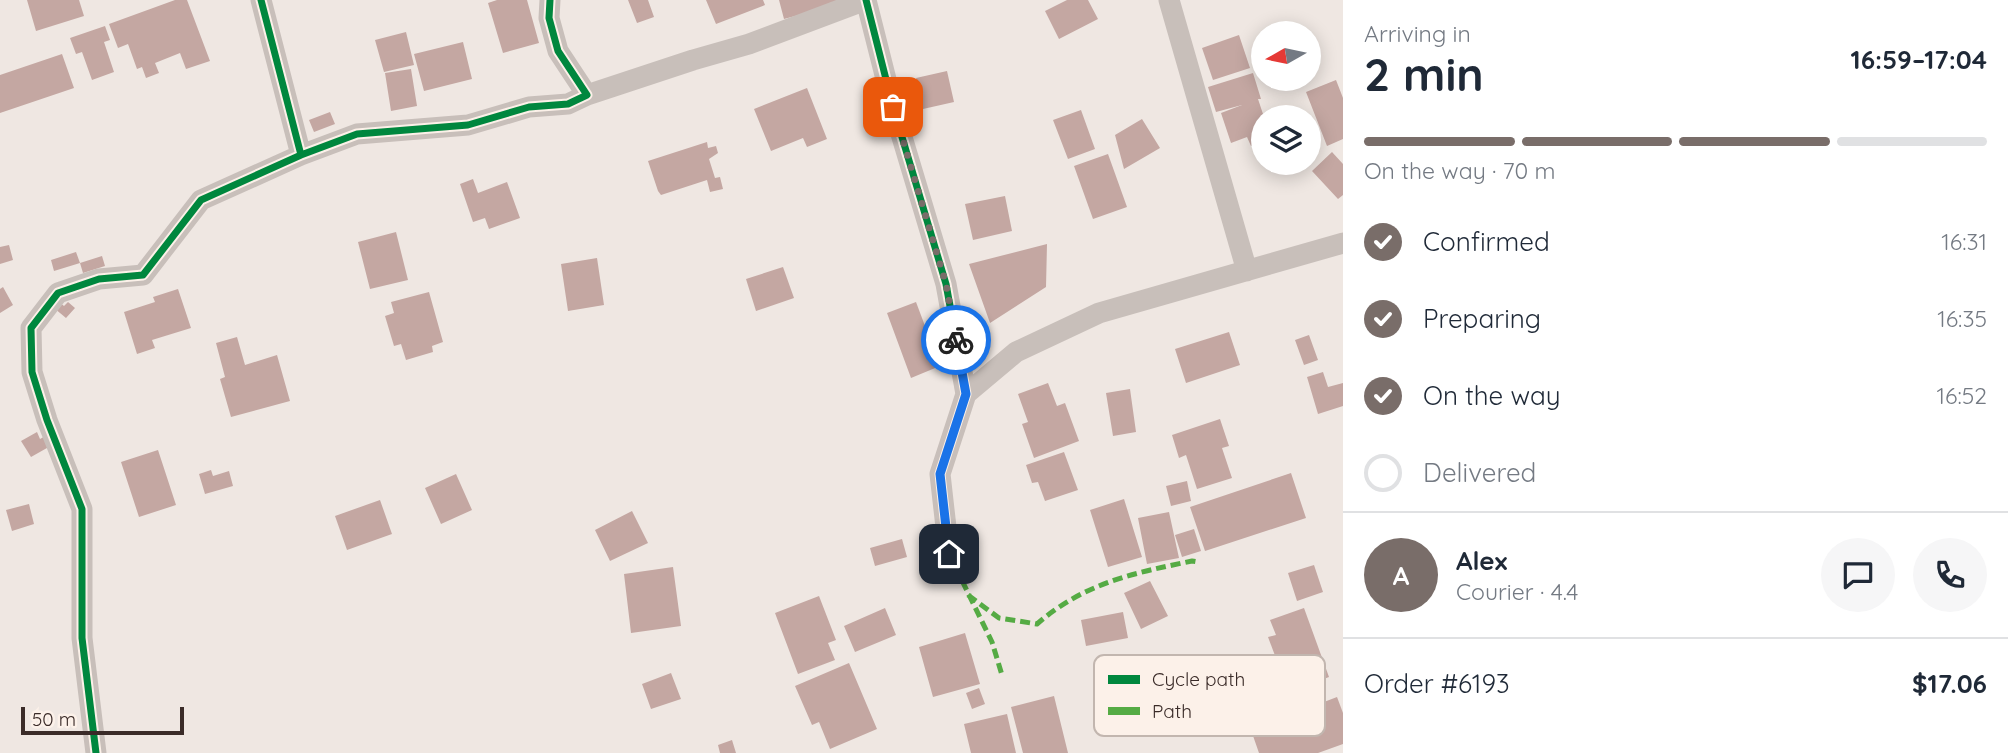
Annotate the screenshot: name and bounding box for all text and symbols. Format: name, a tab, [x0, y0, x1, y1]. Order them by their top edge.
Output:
text: Arriving in	[1364, 19, 1471, 48]
north arrow	[1251, 21, 1321, 91]
map controls	[1251, 21, 1321, 175]
text: 16:59–17:04	[1851, 43, 1987, 76]
text: 2 min	[1364, 45, 1484, 103]
pin	[863, 77, 923, 137]
icon: bag	[874, 88, 912, 126]
button: layers	[1251, 105, 1321, 175]
text: On the way · 70 m	[1364, 156, 1556, 185]
icon: check	[1364, 223, 1402, 261]
text: Confirmed	[1423, 225, 1550, 258]
text: 16:31	[1941, 227, 1987, 256]
icon: check	[1364, 300, 1402, 338]
text: Preparing	[1423, 302, 1541, 335]
text: 16:35	[1937, 304, 1987, 333]
courier	[921, 305, 991, 375]
icon: bike	[937, 321, 975, 359]
icon: check	[1364, 377, 1402, 415]
text: On the way	[1423, 379, 1561, 412]
text: 16:52	[1937, 381, 1987, 410]
text: Delivered	[1423, 456, 1536, 489]
pin	[919, 524, 979, 584]
icon: home	[930, 535, 968, 573]
button: chat	[1821, 538, 1895, 612]
button: phone	[1913, 538, 1987, 612]
text: Alex	[1456, 544, 1507, 577]
text: A	[1393, 559, 1409, 592]
text: Courier · 4.4	[1456, 577, 1578, 606]
legend	[1094, 655, 1325, 736]
text: Cycle path	[1152, 667, 1245, 691]
text: Order #6193	[1364, 667, 1510, 700]
text: $17.06	[1912, 667, 1987, 700]
text: Path	[1152, 699, 1192, 723]
scale bar	[21, 704, 184, 736]
text: 50 m	[32, 707, 76, 731]

